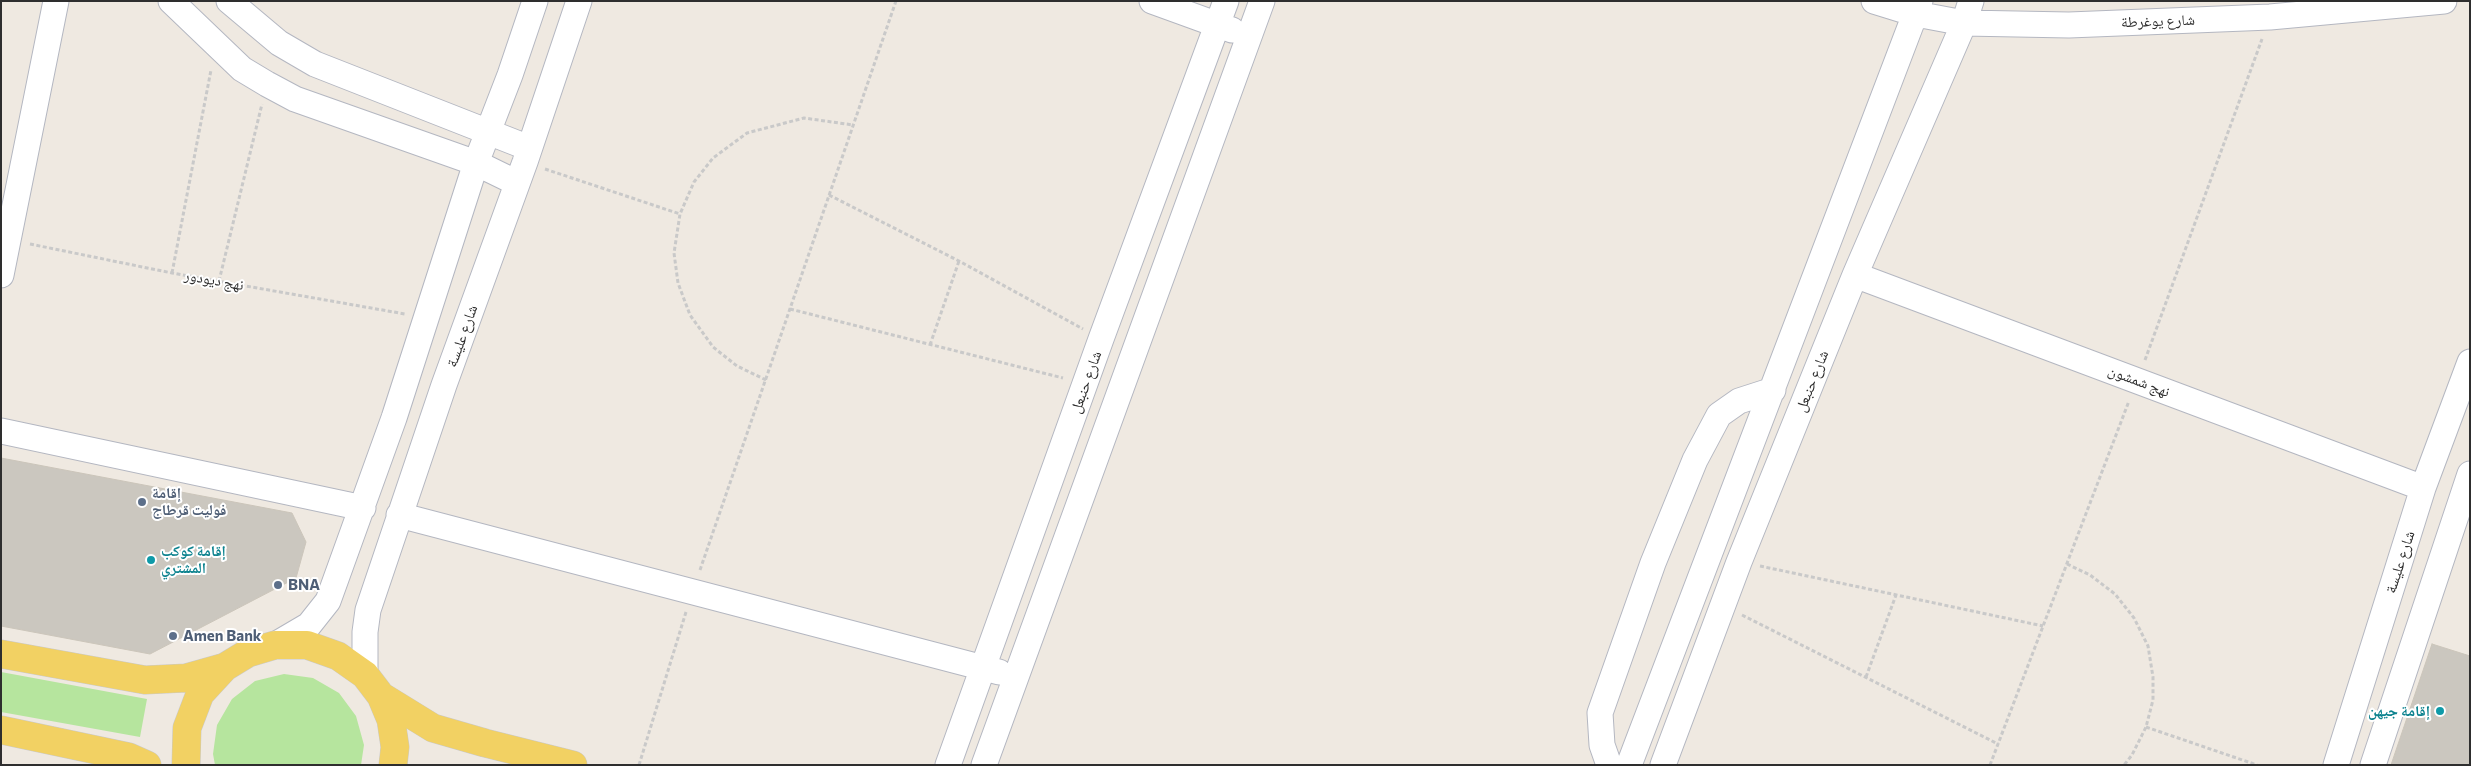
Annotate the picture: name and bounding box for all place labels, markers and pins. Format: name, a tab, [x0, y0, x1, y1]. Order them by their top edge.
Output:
place label: إقامة فوليت قرطاج	[152, 484, 226, 519]
marker: إقامة فوليت قرطاج	[136, 496, 148, 508]
place label: إقامة كوكب المشتري	[161, 542, 226, 577]
marker: إقامة كوكب المشتري	[145, 554, 157, 566]
place label: BNA	[288, 576, 320, 594]
marker: BNA	[272, 579, 284, 591]
place label: Amen Bank	[183, 627, 261, 645]
marker: Amen Bank	[167, 630, 179, 642]
place label: إقامة جيهن	[2368, 702, 2430, 720]
marker: إقامة جيهن	[2434, 705, 2446, 717]

